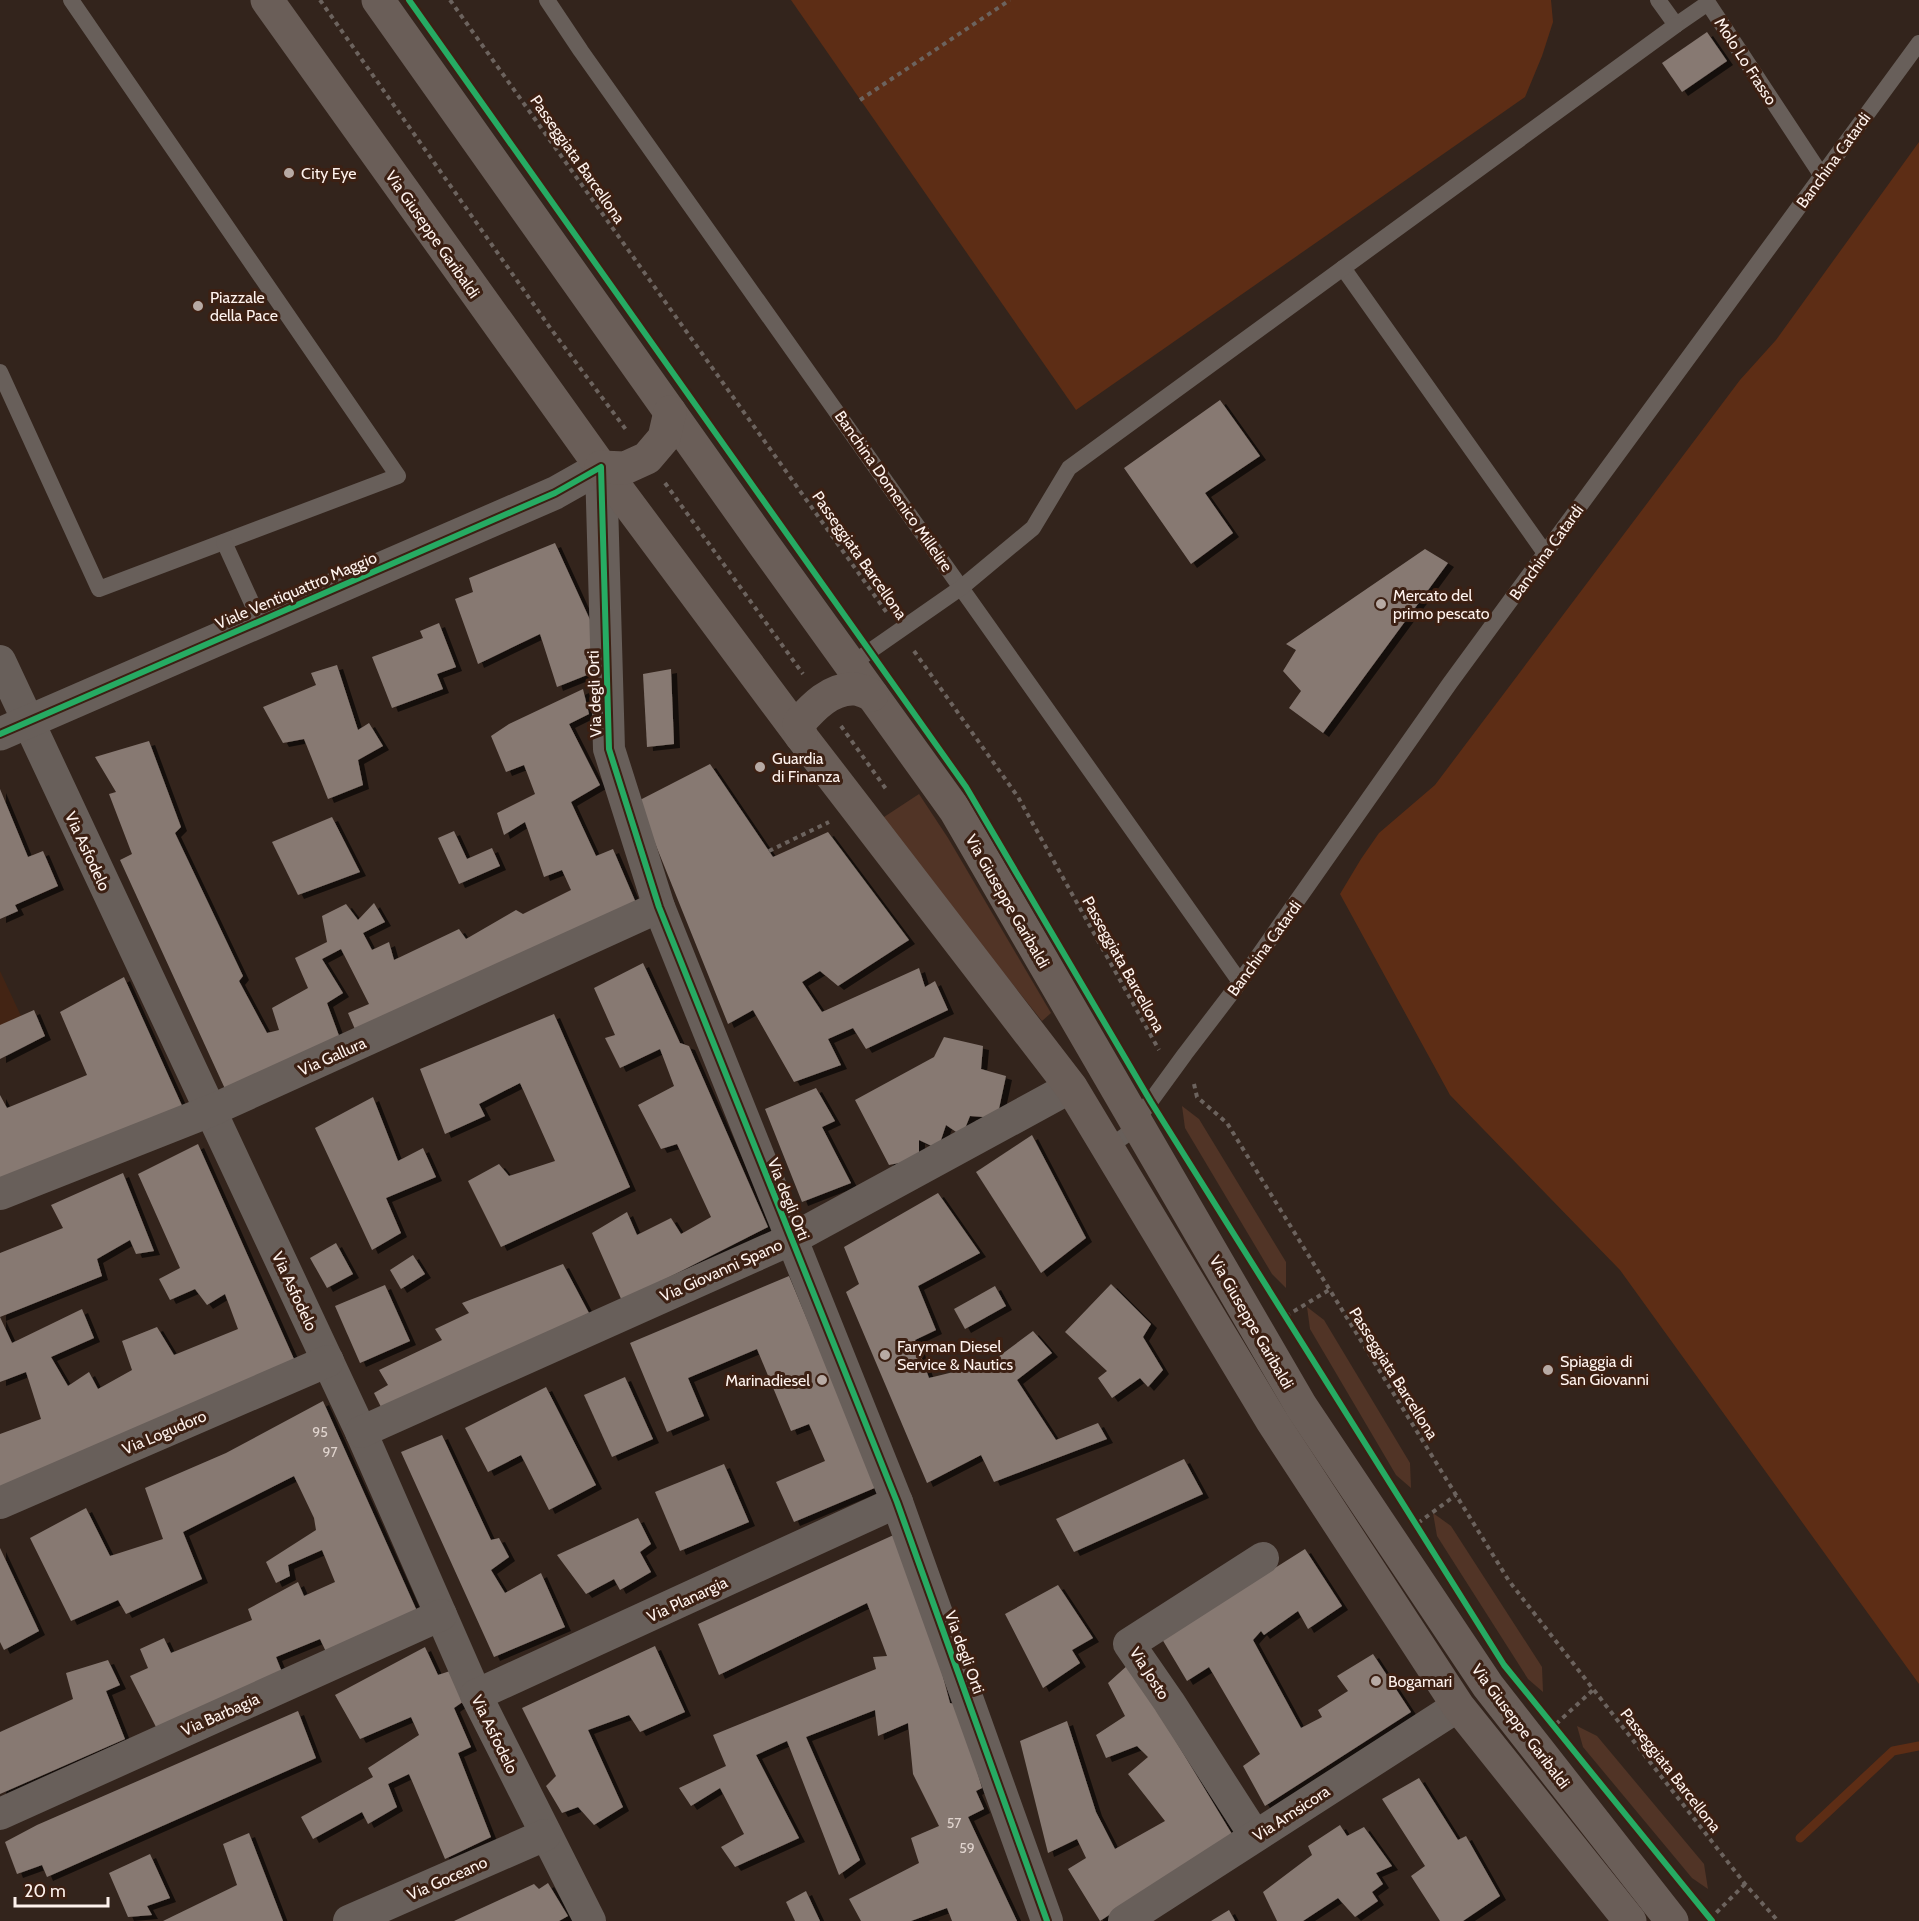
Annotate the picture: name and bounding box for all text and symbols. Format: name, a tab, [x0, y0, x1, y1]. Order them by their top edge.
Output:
street label: Molo Lo Frasso	[1710, 14, 1781, 109]
street label: Passeggiata Barcellona	[526, 91, 629, 227]
street label: Banchina Catardi	[1792, 109, 1874, 212]
place label: City Eye	[301, 164, 357, 183]
marker: City Eye	[282, 166, 296, 180]
street label: Via Giuseppe Garibaldi	[381, 167, 484, 302]
place label: Piazzale della Pace	[210, 288, 278, 325]
marker: Piazzale della Pace	[191, 299, 205, 313]
street label: Banchina Domenico Millelire	[831, 407, 957, 575]
street label: Passeggiata Barcellona	[808, 487, 911, 623]
street label: Banchina Catardi	[1505, 501, 1587, 604]
street label: Viale Ventiquattro Maggio	[213, 548, 380, 633]
place label: Mercato del primo pescato	[1393, 586, 1490, 623]
marker: Mercato del primo pescato	[1374, 597, 1388, 611]
street label: Via degli Orti	[583, 650, 606, 738]
place label: Guardia di Finanza	[772, 749, 841, 786]
marker: Guardia di Finanza	[753, 760, 767, 774]
street label: Via Asfodelo	[61, 809, 114, 894]
street label: Via Giuseppe Garibaldi	[961, 831, 1054, 972]
street label: Passeggiata Barcellona	[1078, 893, 1169, 1036]
street label: Banchina Catardi	[1223, 897, 1305, 1000]
street label: Via Gallura	[295, 1033, 369, 1080]
street label: Via degli Orti	[763, 1155, 814, 1243]
street label: Via Giovanni Spano	[657, 1235, 785, 1306]
street label: Via Asfodelo	[268, 1249, 321, 1334]
street label: Via Giuseppe Garibaldi	[1205, 1252, 1298, 1393]
street label: Passeggiata Barcellona	[1345, 1304, 1442, 1443]
place label: Faryman Diesel Service & Nautics	[897, 1337, 1013, 1374]
marker: Faryman Diesel Service & Nautics	[878, 1348, 892, 1362]
place label: Spiaggia di San Giovanni	[1560, 1352, 1649, 1389]
marker: Spiaggia di San Giovanni	[1541, 1363, 1555, 1377]
place label: Marinadiesel	[725, 1371, 810, 1390]
marker: Marinadiesel	[815, 1373, 829, 1387]
street label: Via Logudoro	[119, 1406, 209, 1459]
house number: 95	[312, 1423, 328, 1441]
house number: 97	[323, 1443, 338, 1461]
street label: Via Planargia	[644, 1572, 731, 1626]
street label: Via degli Orti	[941, 1608, 988, 1696]
street label: Via Josto	[1126, 1644, 1174, 1703]
street label: Via Giuseppe Garibaldi	[1467, 1660, 1574, 1792]
place label: Bogamari	[1388, 1672, 1452, 1691]
marker: Bogamari	[1369, 1674, 1383, 1688]
street label: Via Barbagia	[178, 1689, 262, 1740]
street label: Via Asfodelo	[467, 1692, 522, 1777]
street label: Passeggiata Barcellona	[1616, 1704, 1725, 1836]
street label: Via Amsicora	[1249, 1781, 1333, 1845]
house number: 57	[947, 1814, 961, 1832]
house number: 59	[959, 1839, 975, 1857]
street label: Via Goceano	[404, 1852, 490, 1904]
scale bar	[15, 1870, 108, 1908]
text: 20 m	[24, 1880, 66, 1902]

